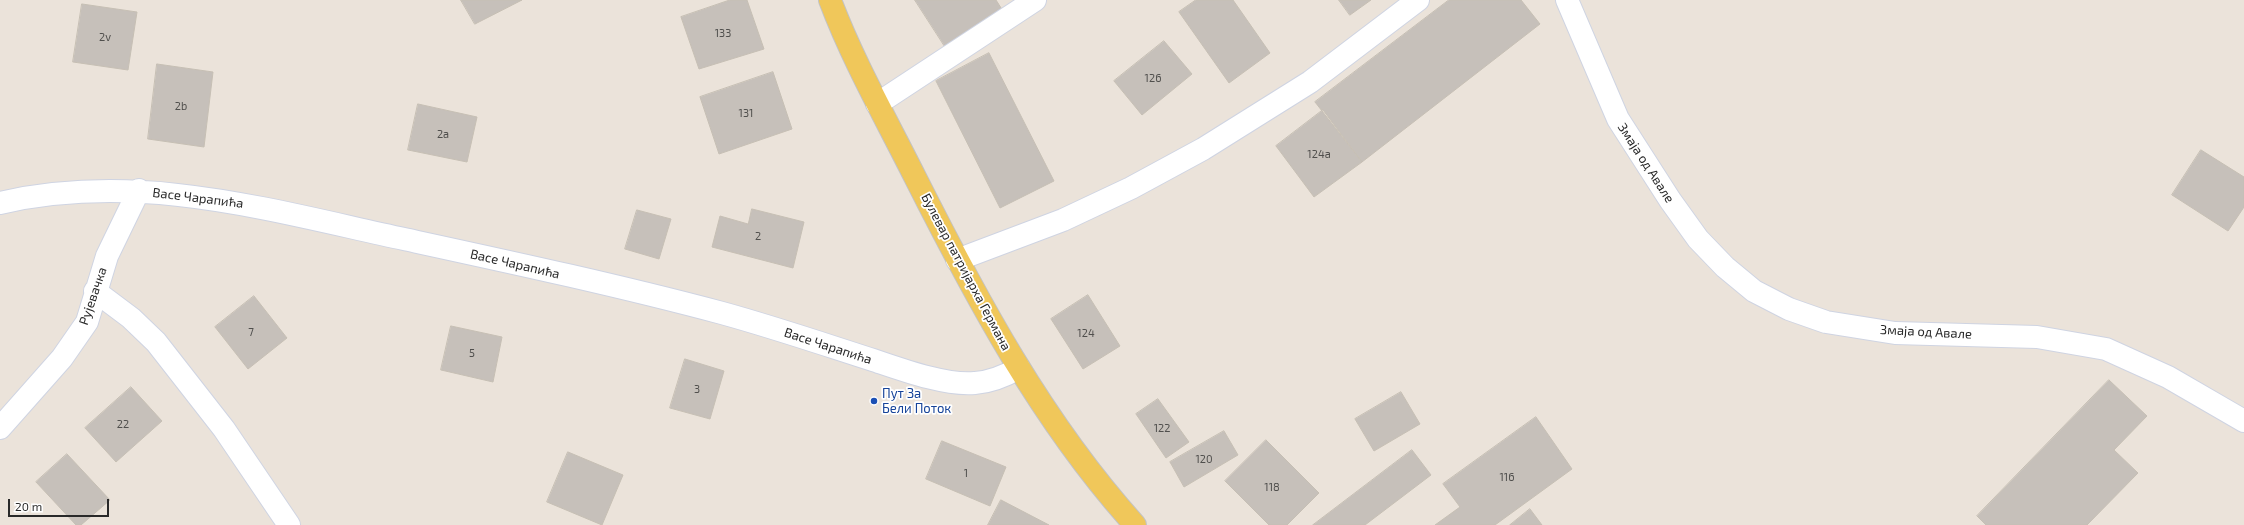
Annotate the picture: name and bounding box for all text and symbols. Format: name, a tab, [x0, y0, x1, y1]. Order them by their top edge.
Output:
house number: 133	[715, 26, 731, 40]
house number: 2v	[99, 30, 111, 44]
house number: 126	[1145, 71, 1161, 85]
house number: 2b	[175, 99, 187, 113]
house number: 131	[739, 106, 753, 120]
street label: Змаја од Авале	[1614, 120, 1678, 206]
house number: 2a	[437, 127, 449, 141]
house number: 124a	[1307, 147, 1331, 161]
street label: Васе Чарапића	[152, 185, 244, 211]
street label: Булевар патријарха Германа	[918, 191, 1014, 353]
house number: 2	[755, 229, 761, 243]
street label: Васе Чарапића	[469, 246, 561, 282]
street label: Рујевачка	[76, 265, 110, 327]
street label: Змаја од Авале	[1880, 322, 1972, 342]
street label: Васе Чарапића	[782, 324, 874, 368]
house number: 7	[248, 325, 254, 339]
house number: 124	[1077, 326, 1095, 340]
house number: 5	[469, 346, 475, 360]
house number: 3	[694, 382, 700, 396]
place label: Пут За Бели Поток	[882, 386, 951, 417]
marker: Пут За Бели Поток	[869, 396, 879, 406]
house number: 22	[117, 417, 129, 431]
house number: 122	[1154, 421, 1170, 435]
house number: 120	[1195, 452, 1213, 466]
house number: 1	[964, 466, 968, 480]
house number: 116	[1499, 470, 1515, 484]
house number: 118	[1264, 480, 1280, 494]
scale bar	[10, 491, 111, 517]
text: 20 m	[15, 499, 42, 513]

